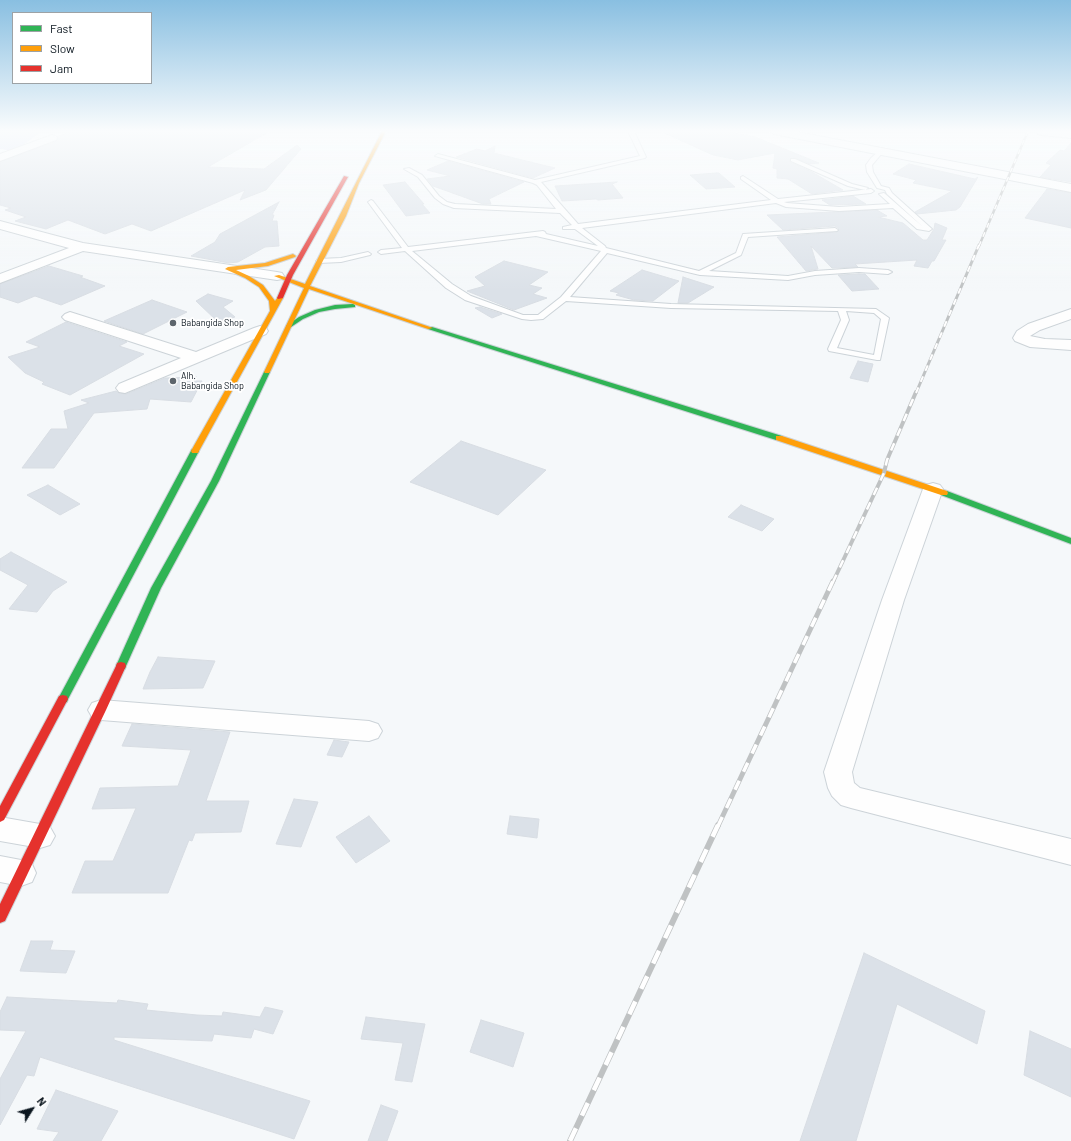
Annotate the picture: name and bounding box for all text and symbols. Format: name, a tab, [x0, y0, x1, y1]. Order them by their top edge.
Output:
legend	[12, 12, 152, 84]
text: Fast	[50, 21, 73, 35]
text: Slow	[50, 41, 75, 55]
text: Jam	[50, 61, 73, 75]
marker: Babangida Shop	[168, 318, 178, 328]
place label: Babangida Shop	[181, 318, 244, 328]
place label: Alh. Babangida Shop	[181, 371, 244, 392]
marker: Alh. Babangida Shop	[168, 376, 178, 386]
north arrow	[12, 1089, 52, 1129]
text: N	[35, 1095, 49, 1108]

